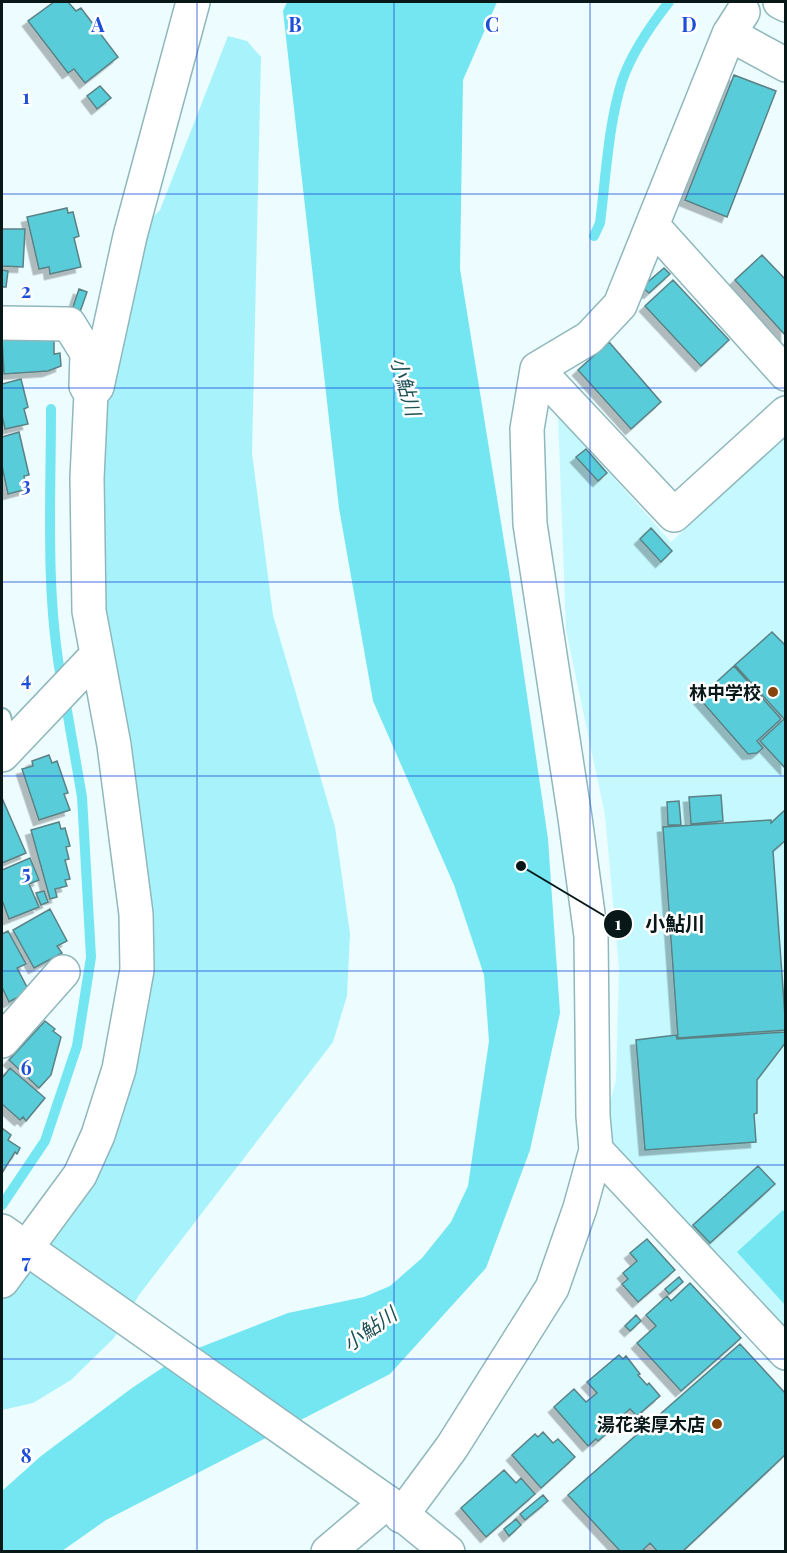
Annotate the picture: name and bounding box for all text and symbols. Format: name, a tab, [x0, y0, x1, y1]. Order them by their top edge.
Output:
text: A	[90, 10, 105, 37]
text: B	[288, 10, 302, 37]
text: C	[485, 10, 499, 37]
text: D	[681, 10, 697, 37]
text: 1	[22, 82, 30, 109]
text: 2	[21, 276, 31, 303]
water label: 小鮎川	[386, 353, 429, 420]
text: 3	[21, 470, 31, 497]
text: 4	[21, 664, 31, 691]
place label: 林中学校	[689, 680, 761, 704]
marker: 林中学校	[766, 685, 780, 699]
text: 5	[21, 858, 31, 885]
callout: 小鮎川	[603, 905, 717, 943]
text: 小鮎川	[645, 909, 705, 936]
text: 1	[615, 911, 622, 935]
text: 6	[20, 1053, 32, 1080]
text: 7	[21, 1247, 31, 1274]
water label: 小鮎川	[337, 1299, 403, 1356]
place label: 湯花楽厚木店	[597, 1412, 705, 1436]
marker: 湯花楽厚木店	[710, 1417, 724, 1431]
text: 8	[20, 1441, 32, 1468]

